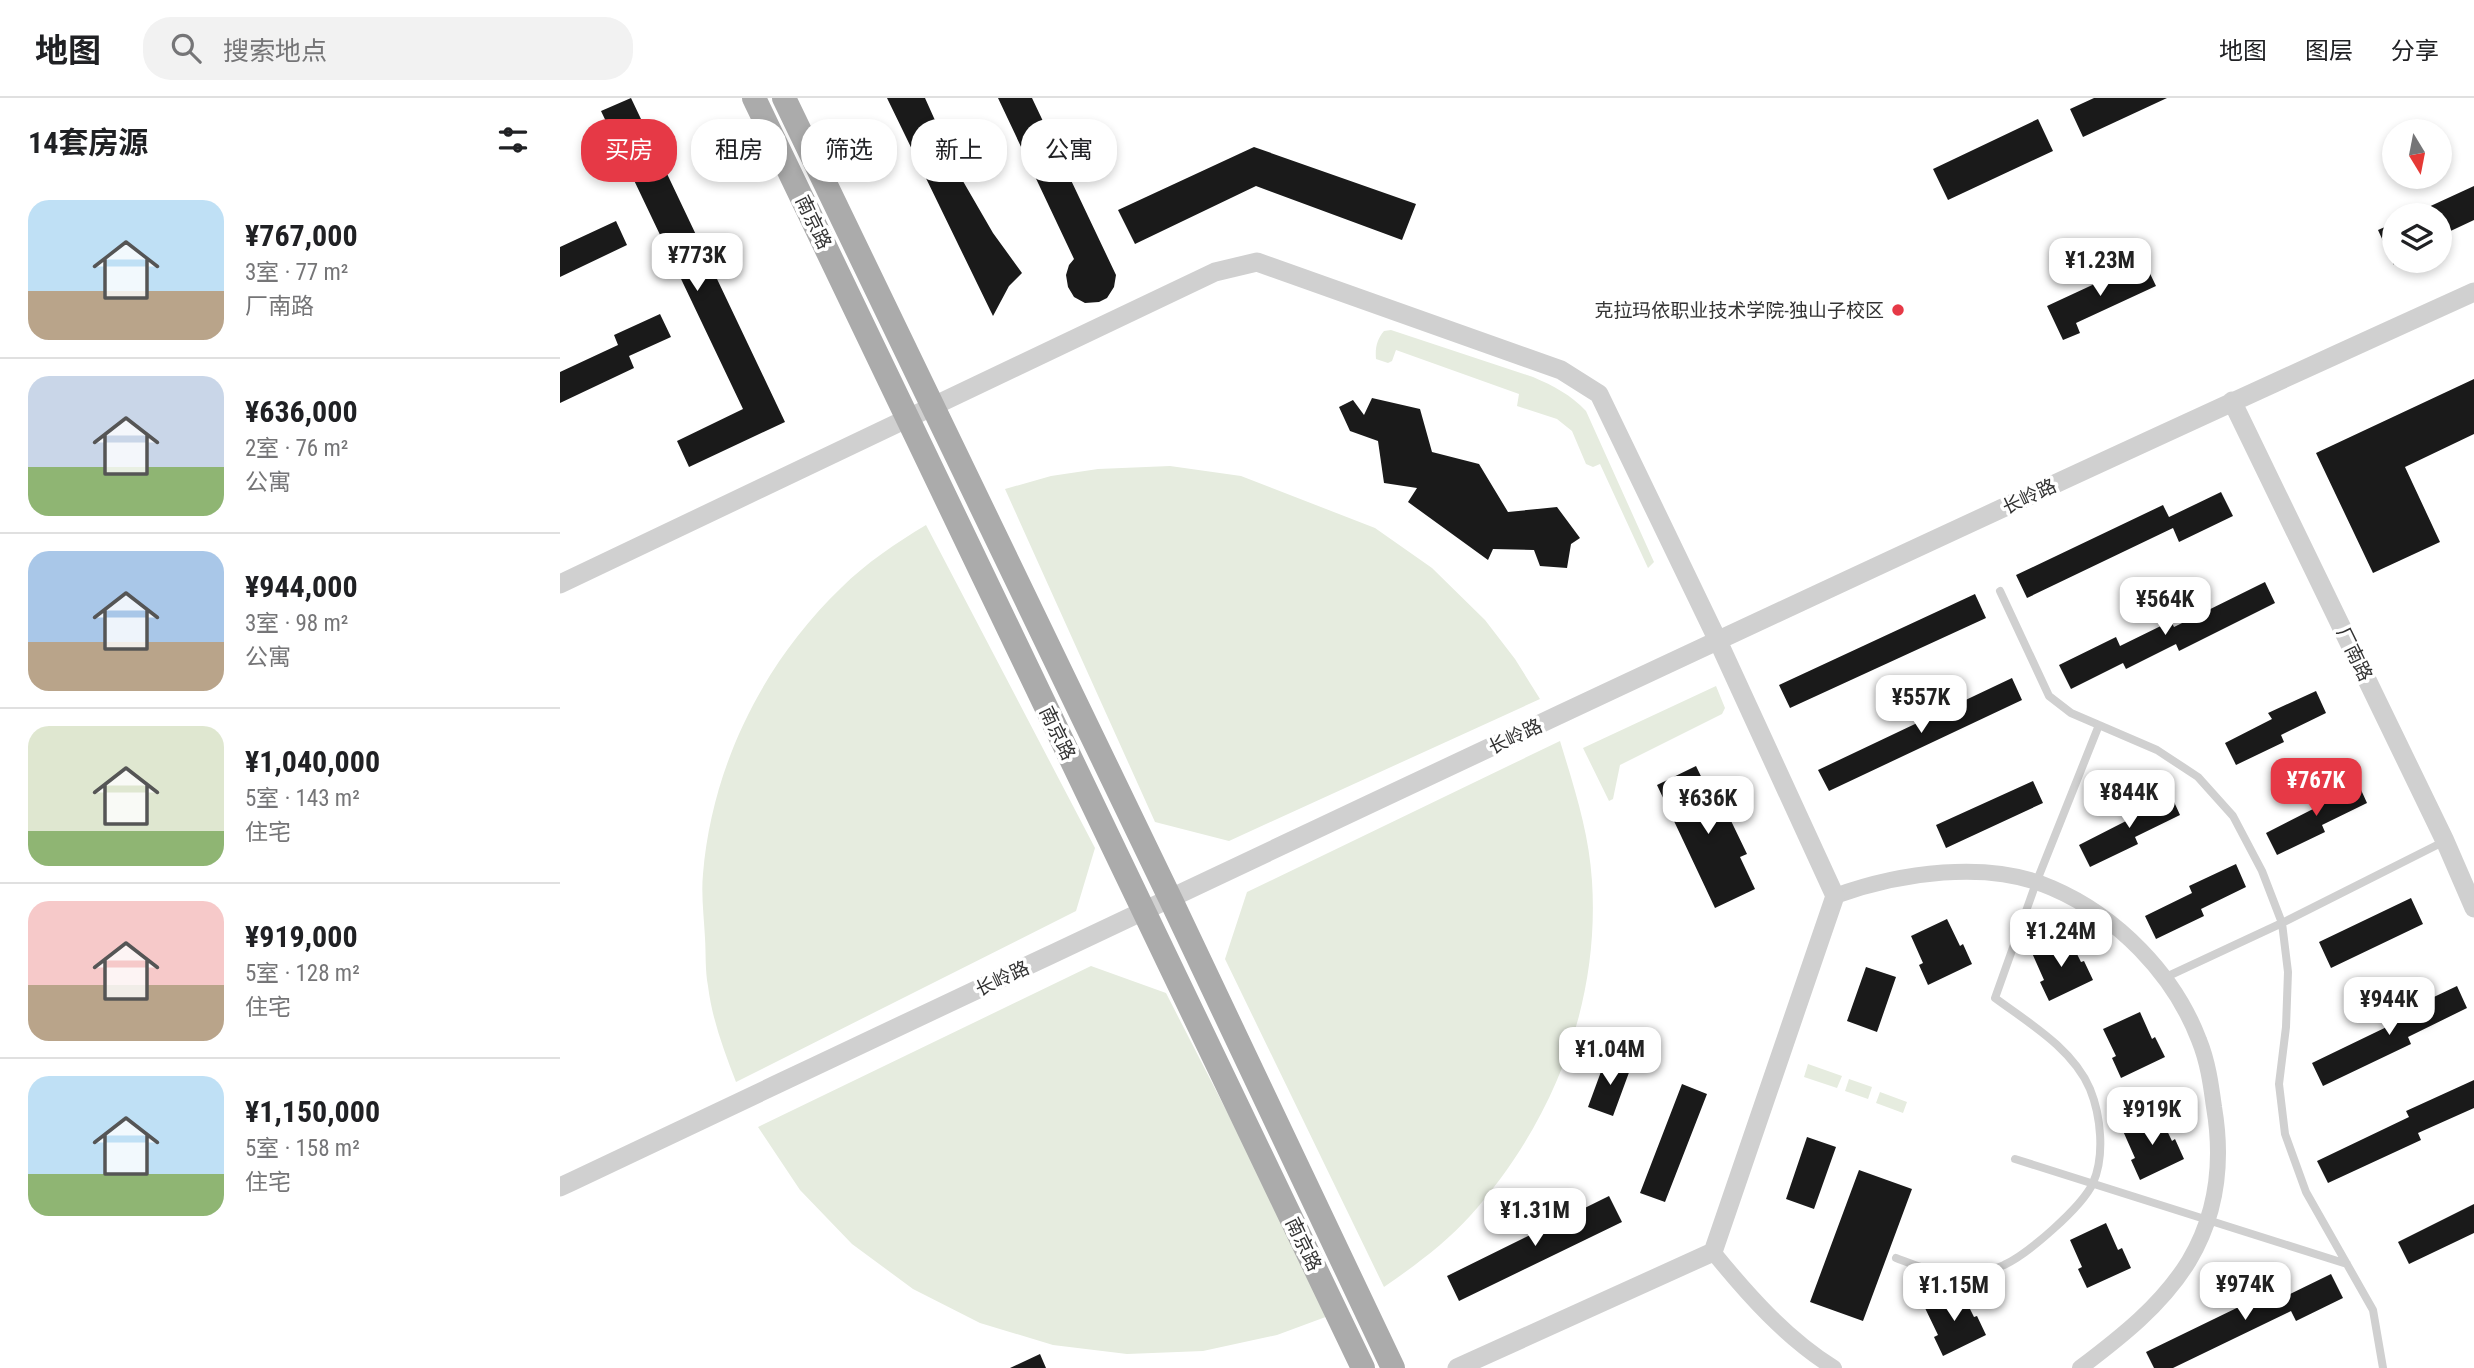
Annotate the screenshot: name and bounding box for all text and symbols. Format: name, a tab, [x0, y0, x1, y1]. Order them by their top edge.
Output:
search box	[143, 17, 633, 80]
icon: search	[167, 29, 205, 67]
text: 地图	[35, 31, 101, 70]
text: 搜索地点	[223, 36, 327, 66]
text: 地图	[2219, 37, 2267, 65]
text: 图层	[2305, 37, 2353, 65]
text: 分享	[2391, 37, 2439, 65]
chip: 买房	[581, 119, 677, 182]
chip: 租房	[691, 119, 787, 182]
chip: 筛选	[801, 119, 897, 182]
chip: 新上	[911, 119, 1007, 182]
chip: 公寓	[1021, 119, 1117, 182]
north arrow	[2382, 119, 2452, 189]
map controls	[2382, 119, 2452, 273]
icon: filters	[494, 121, 532, 159]
text: 14套房源	[28, 125, 148, 160]
street label: 南京路	[791, 192, 836, 253]
button: layers	[2382, 203, 2452, 273]
text: ¥767,000	[245, 218, 358, 253]
icon: home	[84, 228, 168, 312]
pin: ¥773K	[648, 234, 746, 293]
pin: ¥1.23M	[2043, 238, 2157, 298]
text: ¥773K	[668, 242, 726, 269]
text: ¥1.23M	[2065, 247, 2135, 274]
text: 3室 · 77 m²	[245, 259, 348, 286]
text: 厂南路	[245, 293, 314, 320]
place label: 克拉玛依职业技术学院-独山子校区	[1594, 299, 1884, 322]
marker: 克拉玛依职业技术学院-独山子校区	[1890, 302, 1906, 318]
text: ¥636,000	[245, 394, 358, 429]
icon: home	[84, 404, 168, 488]
text: 2室 · 76 m²	[245, 435, 348, 462]
text: 公寓	[245, 469, 291, 496]
street label: 长岭路	[1999, 474, 2060, 519]
text: ¥944,000	[245, 569, 358, 604]
pin: ¥564K	[2116, 578, 2214, 637]
icon: home	[84, 579, 168, 663]
text: ¥564K	[2136, 586, 2194, 613]
text: 3室 · 98 m²	[245, 610, 348, 637]
street label: 厂南路	[2332, 624, 2377, 685]
text: 公寓	[245, 644, 291, 671]
pin: ¥557K	[1872, 676, 1970, 735]
text: ¥557K	[1892, 684, 1950, 711]
street label: 南京路	[1035, 703, 1080, 764]
street label: 长岭路	[1485, 714, 1546, 759]
text: ¥1,040,000	[245, 744, 380, 779]
icon: home	[84, 754, 168, 838]
pin: ¥767K	[2267, 758, 2365, 818]
text: ¥767K	[2287, 767, 2345, 794]
pin: ¥844K	[2080, 770, 2178, 830]
pin: ¥636K	[1659, 776, 1757, 836]
text: ¥844K	[2100, 779, 2158, 806]
text: 5室 · 143 m²	[245, 785, 360, 812]
text: ¥636K	[1679, 785, 1737, 812]
text: 住宅	[245, 819, 291, 846]
pin: ¥1.24M	[2004, 910, 2118, 969]
text: ¥1.24M	[2026, 918, 2096, 945]
text: ¥919,000	[245, 919, 358, 954]
icon: home	[84, 929, 168, 1013]
street label: 长岭路	[972, 956, 1033, 1001]
text: 5室 · 128 m²	[245, 960, 360, 987]
pin: ¥944K	[2340, 978, 2438, 1037]
text: ¥944K	[2360, 986, 2418, 1013]
text: 住宅	[245, 994, 291, 1021]
pin: ¥1.04M	[1553, 1028, 1667, 1087]
text: ¥1.04M	[1575, 1036, 1645, 1063]
pin: ¥919K	[2103, 1088, 2201, 1147]
text: ¥1,150,000	[245, 1094, 380, 1129]
text: ¥919K	[2123, 1096, 2181, 1123]
icon: home	[84, 1104, 168, 1188]
text: 5室 · 158 m²	[245, 1135, 360, 1162]
text: 住宅	[245, 1169, 291, 1196]
pin: ¥1.31M	[1478, 1188, 1592, 1248]
text: ¥1.31M	[1500, 1197, 1570, 1224]
street label: 南京路	[1281, 1214, 1326, 1275]
pin: ¥974K	[2196, 1262, 2294, 1322]
pin: ¥1.15M	[1897, 1264, 2011, 1323]
text: ¥974K	[2216, 1271, 2274, 1298]
text: ¥1.15M	[1919, 1272, 1989, 1299]

